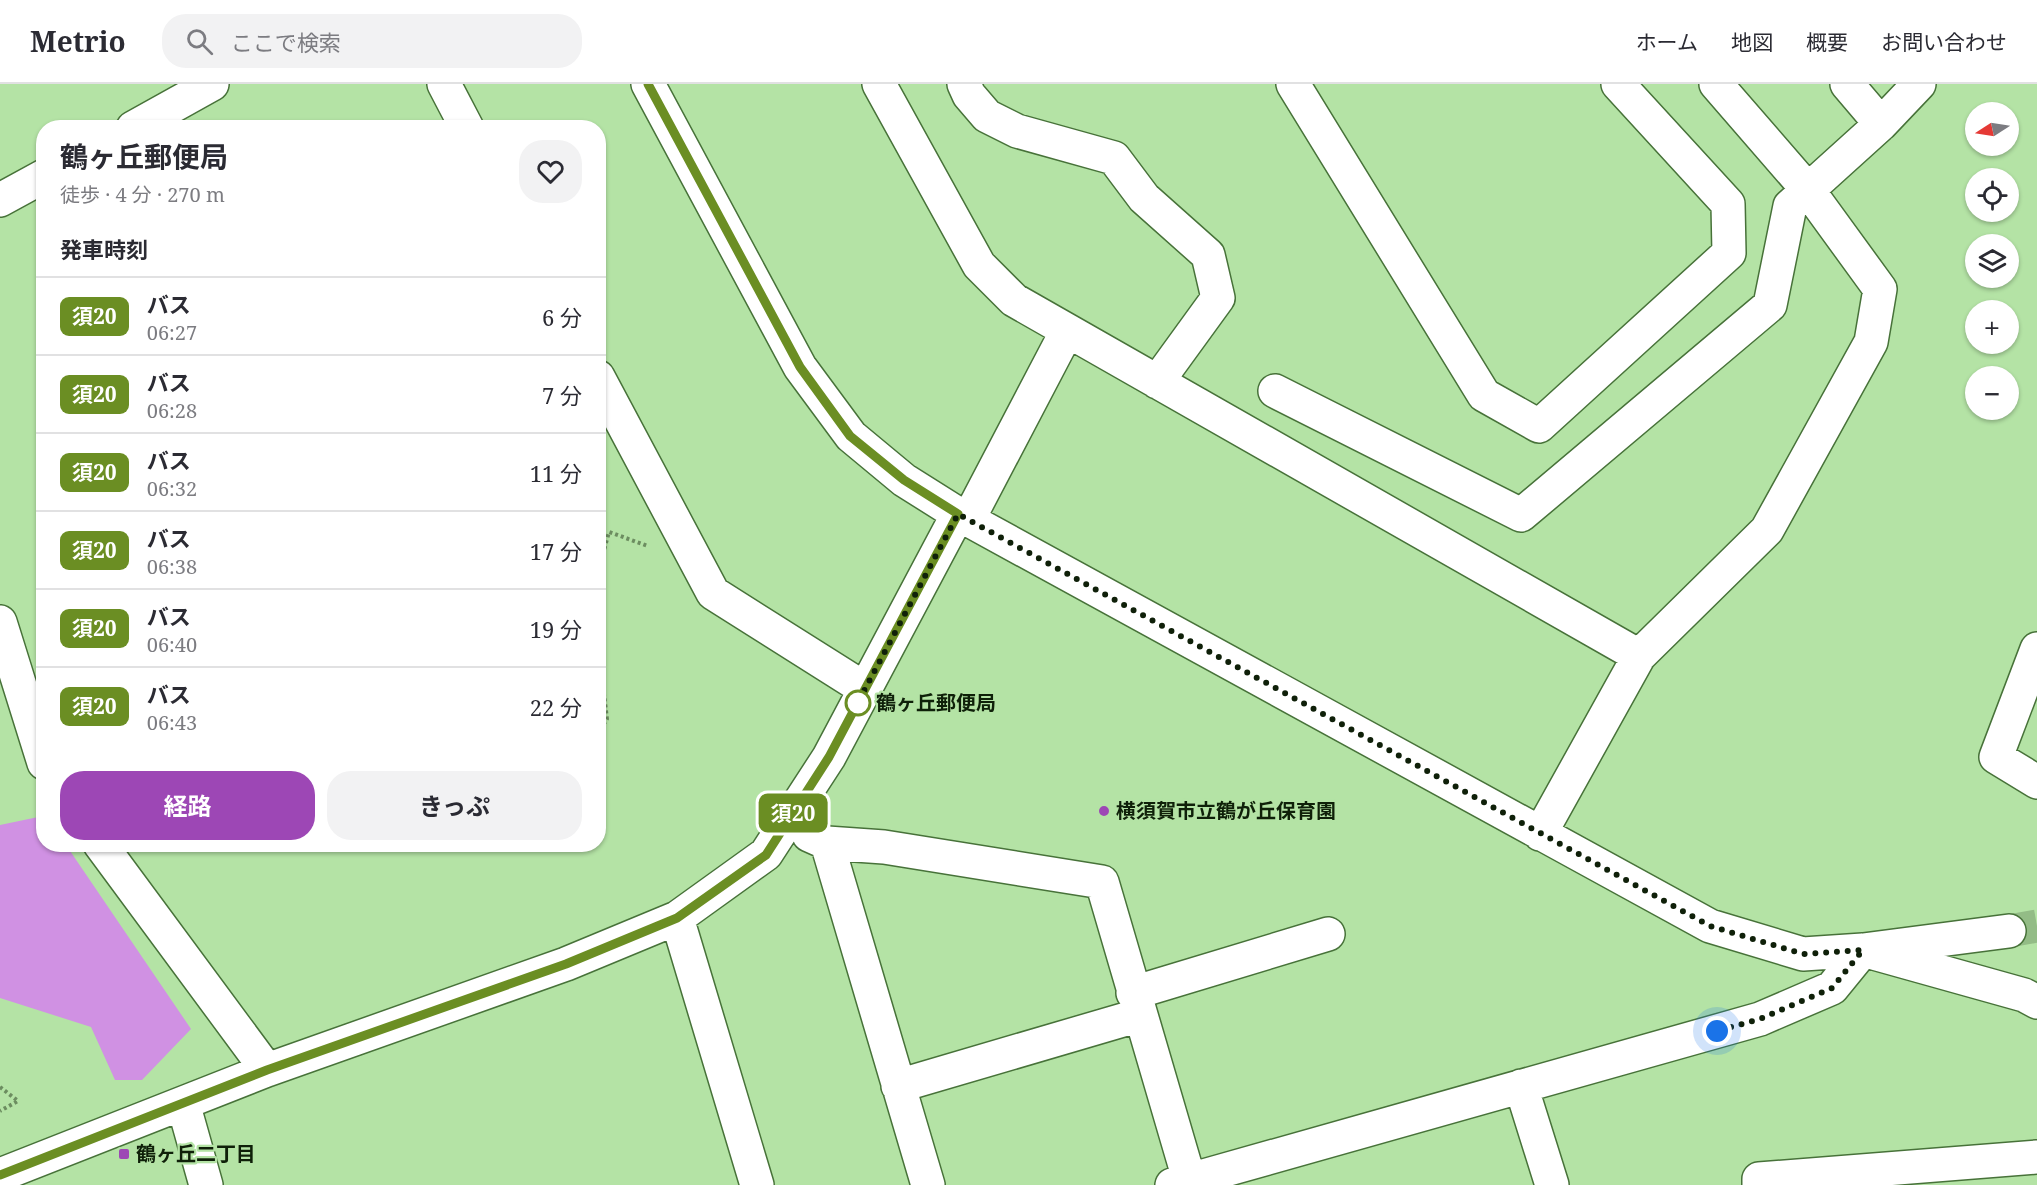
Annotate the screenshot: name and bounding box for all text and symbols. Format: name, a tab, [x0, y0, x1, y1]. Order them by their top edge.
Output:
search box	[162, 14, 582, 68]
text: Metrio	[30, 22, 126, 60]
icon: search	[183, 25, 216, 58]
text: ここで検索	[231, 27, 341, 57]
text: ホーム	[1636, 28, 1698, 56]
text: 地図	[1731, 28, 1773, 56]
text: 概要	[1806, 28, 1848, 56]
text: お問い合わせ	[1881, 28, 2007, 56]
north arrow	[1965, 102, 2019, 156]
map controls	[1965, 102, 2019, 420]
text: 鶴ヶ丘郵便局	[60, 137, 228, 175]
button: heart	[519, 140, 582, 203]
button: locate	[1965, 168, 2019, 222]
text: 徒歩 · 4 分 · 270 m	[60, 181, 225, 208]
text: 発車時刻	[60, 234, 148, 264]
button: layers	[1965, 234, 2019, 288]
text: バス	[147, 289, 191, 319]
button: +	[1965, 300, 2019, 354]
text: 須20	[72, 302, 117, 330]
text: 6 分	[542, 302, 582, 332]
text: 06:27	[147, 319, 197, 346]
button: −	[1965, 366, 2019, 420]
text: バス	[147, 367, 191, 397]
text: 須20	[72, 380, 117, 408]
text: 7 分	[542, 380, 582, 410]
text: 06:28	[147, 397, 197, 424]
text: バス	[147, 445, 191, 475]
text: 須20	[72, 458, 117, 486]
text: 11 分	[530, 458, 582, 488]
text: 06:32	[147, 475, 197, 502]
text: バス	[147, 523, 191, 553]
text: 須20	[72, 536, 117, 564]
text: 17 分	[530, 536, 582, 566]
text: 06:38	[147, 553, 197, 580]
text: バス	[147, 601, 191, 631]
text: 須20	[72, 614, 117, 642]
text: 19 分	[530, 614, 582, 644]
text: 06:40	[147, 631, 197, 658]
text: バス	[147, 679, 191, 709]
place label: 鶴ヶ丘郵便局	[876, 689, 996, 716]
marker: 鶴ヶ丘郵便局	[845, 690, 871, 716]
text: 須20	[72, 692, 117, 720]
text: 22 分	[530, 692, 582, 722]
text: 06:43	[147, 709, 197, 736]
button: 経路	[60, 771, 315, 840]
button: きっぷ	[327, 771, 582, 840]
line badge: 須20	[758, 794, 828, 832]
place label: 横須賀市立鶴が丘保育園	[1116, 797, 1336, 824]
text: 須20	[771, 799, 815, 827]
marker: 横須賀市立鶴が丘保育園	[1097, 804, 1111, 818]
your location	[1702, 1016, 1732, 1046]
place label: 鶴ヶ丘二丁目	[136, 1140, 256, 1167]
marker: 鶴ヶ丘二丁目	[117, 1147, 131, 1161]

